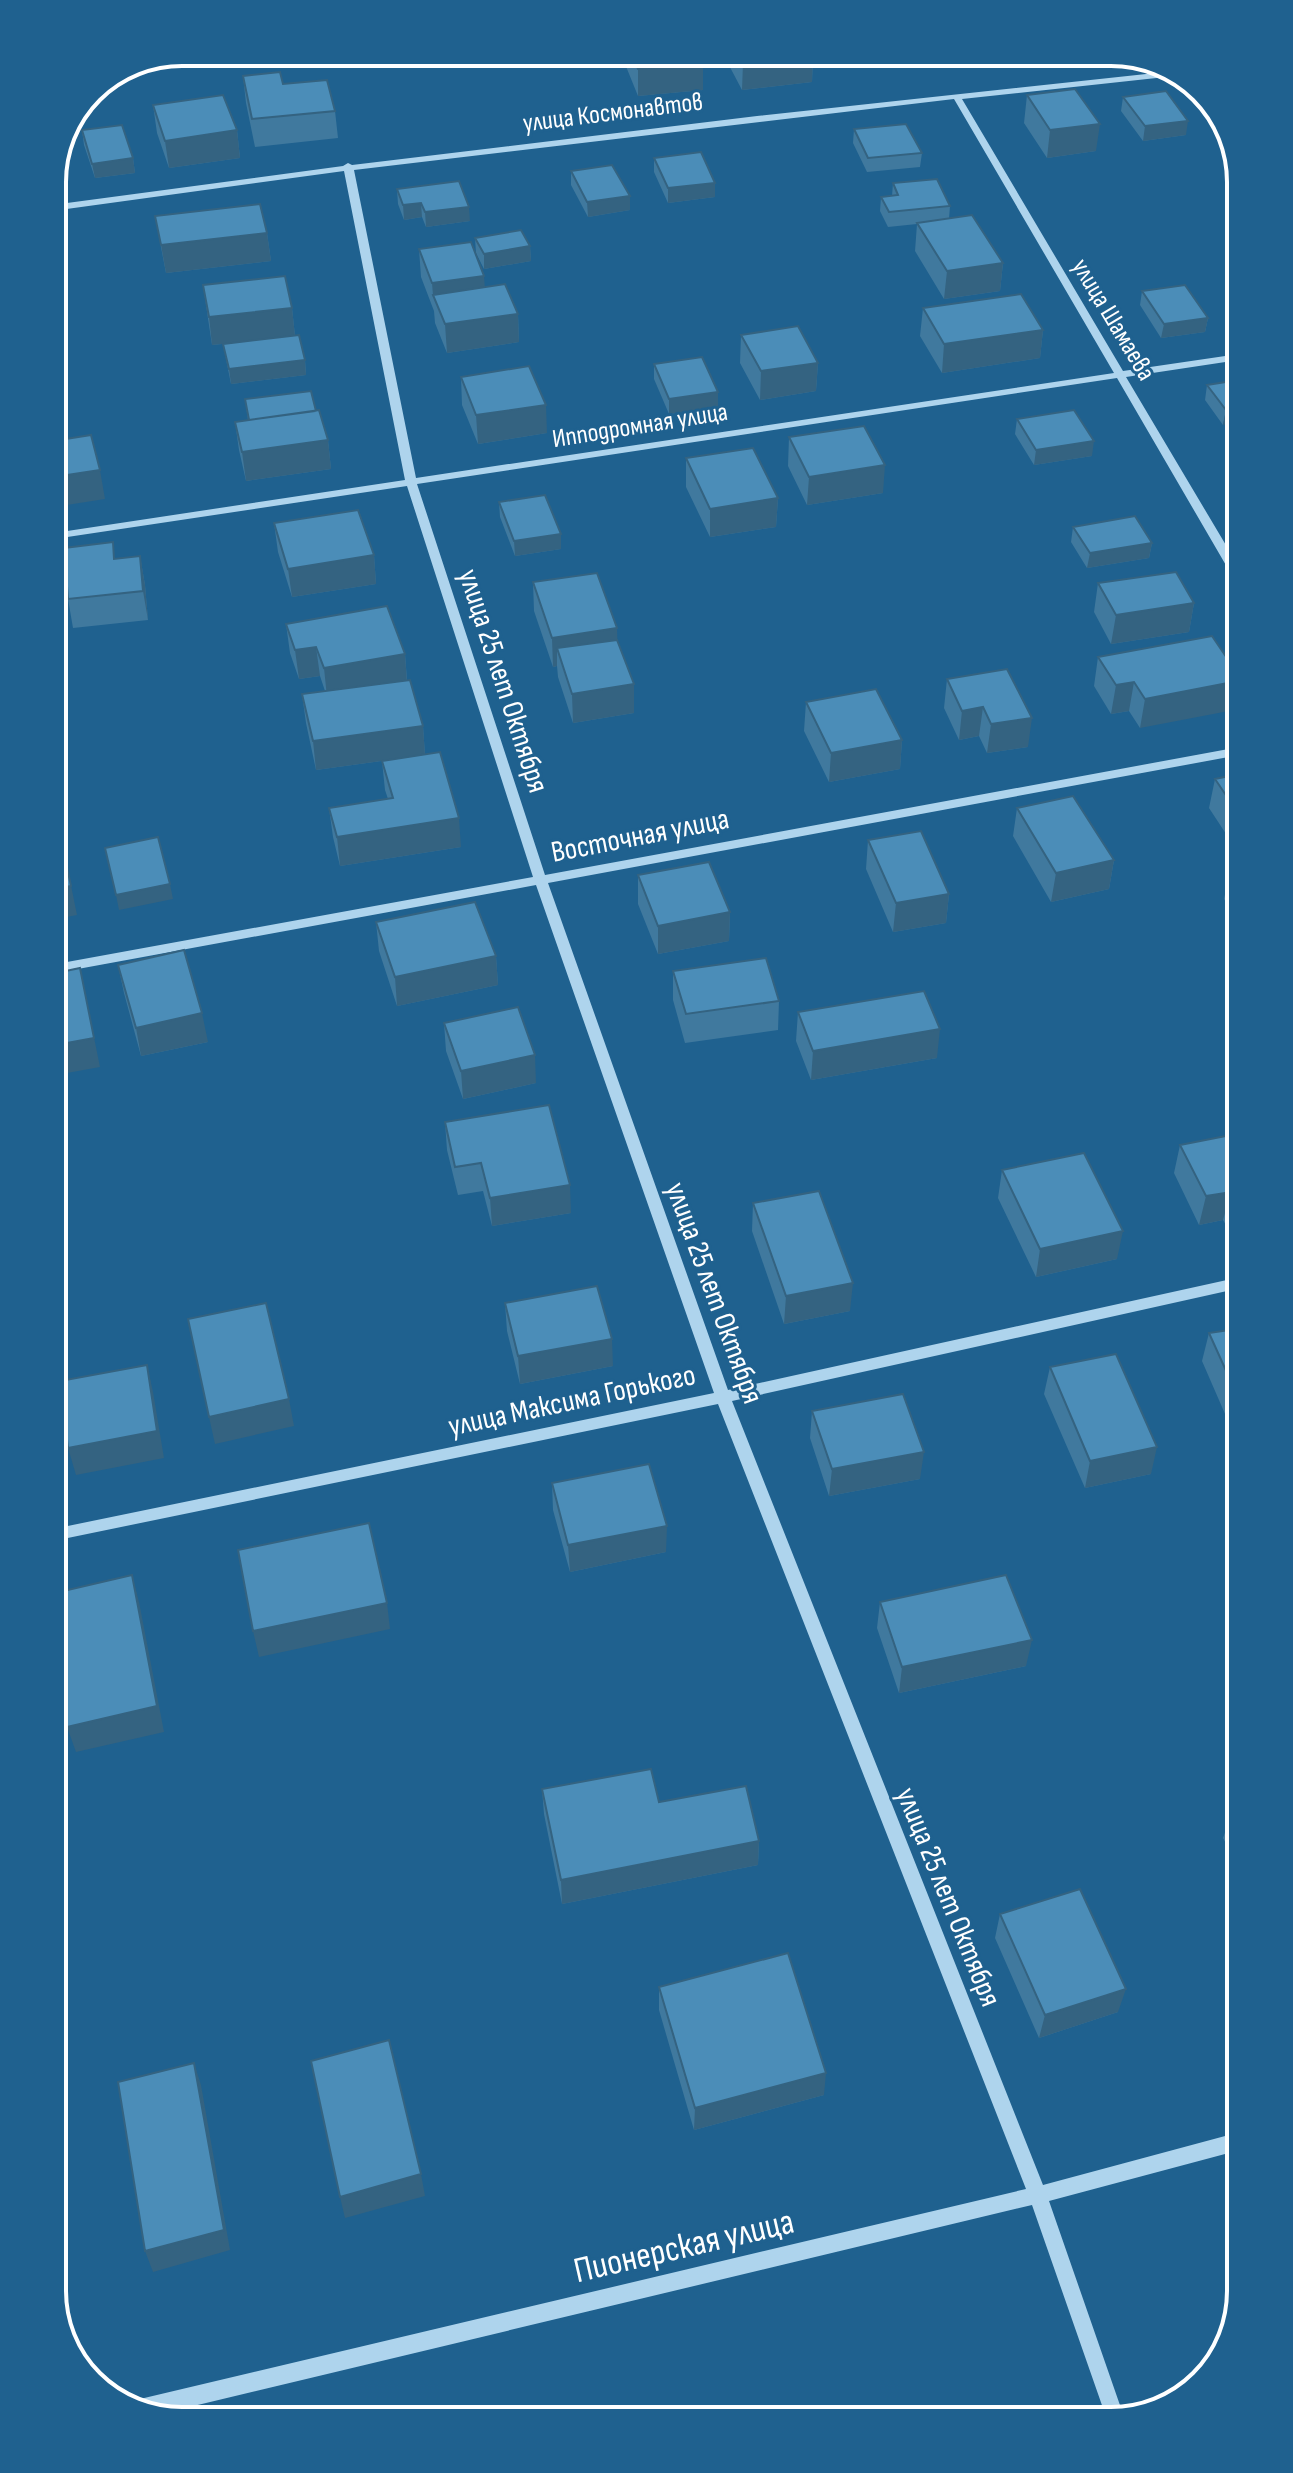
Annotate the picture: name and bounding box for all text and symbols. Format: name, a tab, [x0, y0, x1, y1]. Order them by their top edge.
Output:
street label: улица Космонавтов	[521, 87, 705, 139]
street label: улица Шамаева	[1065, 253, 1161, 387]
street label: Ипподромная улица	[550, 397, 730, 455]
street label: улица 25 лет Октября	[450, 565, 556, 797]
street label: Восточная улица	[548, 801, 732, 871]
street label: улица 25 лет Октября	[657, 1177, 771, 1409]
street label: улица Максима Горького	[445, 1357, 699, 1445]
street label: улица 25 лет Октября	[888, 1782, 1008, 2012]
street label: Пионерская улица	[570, 2201, 798, 2293]

